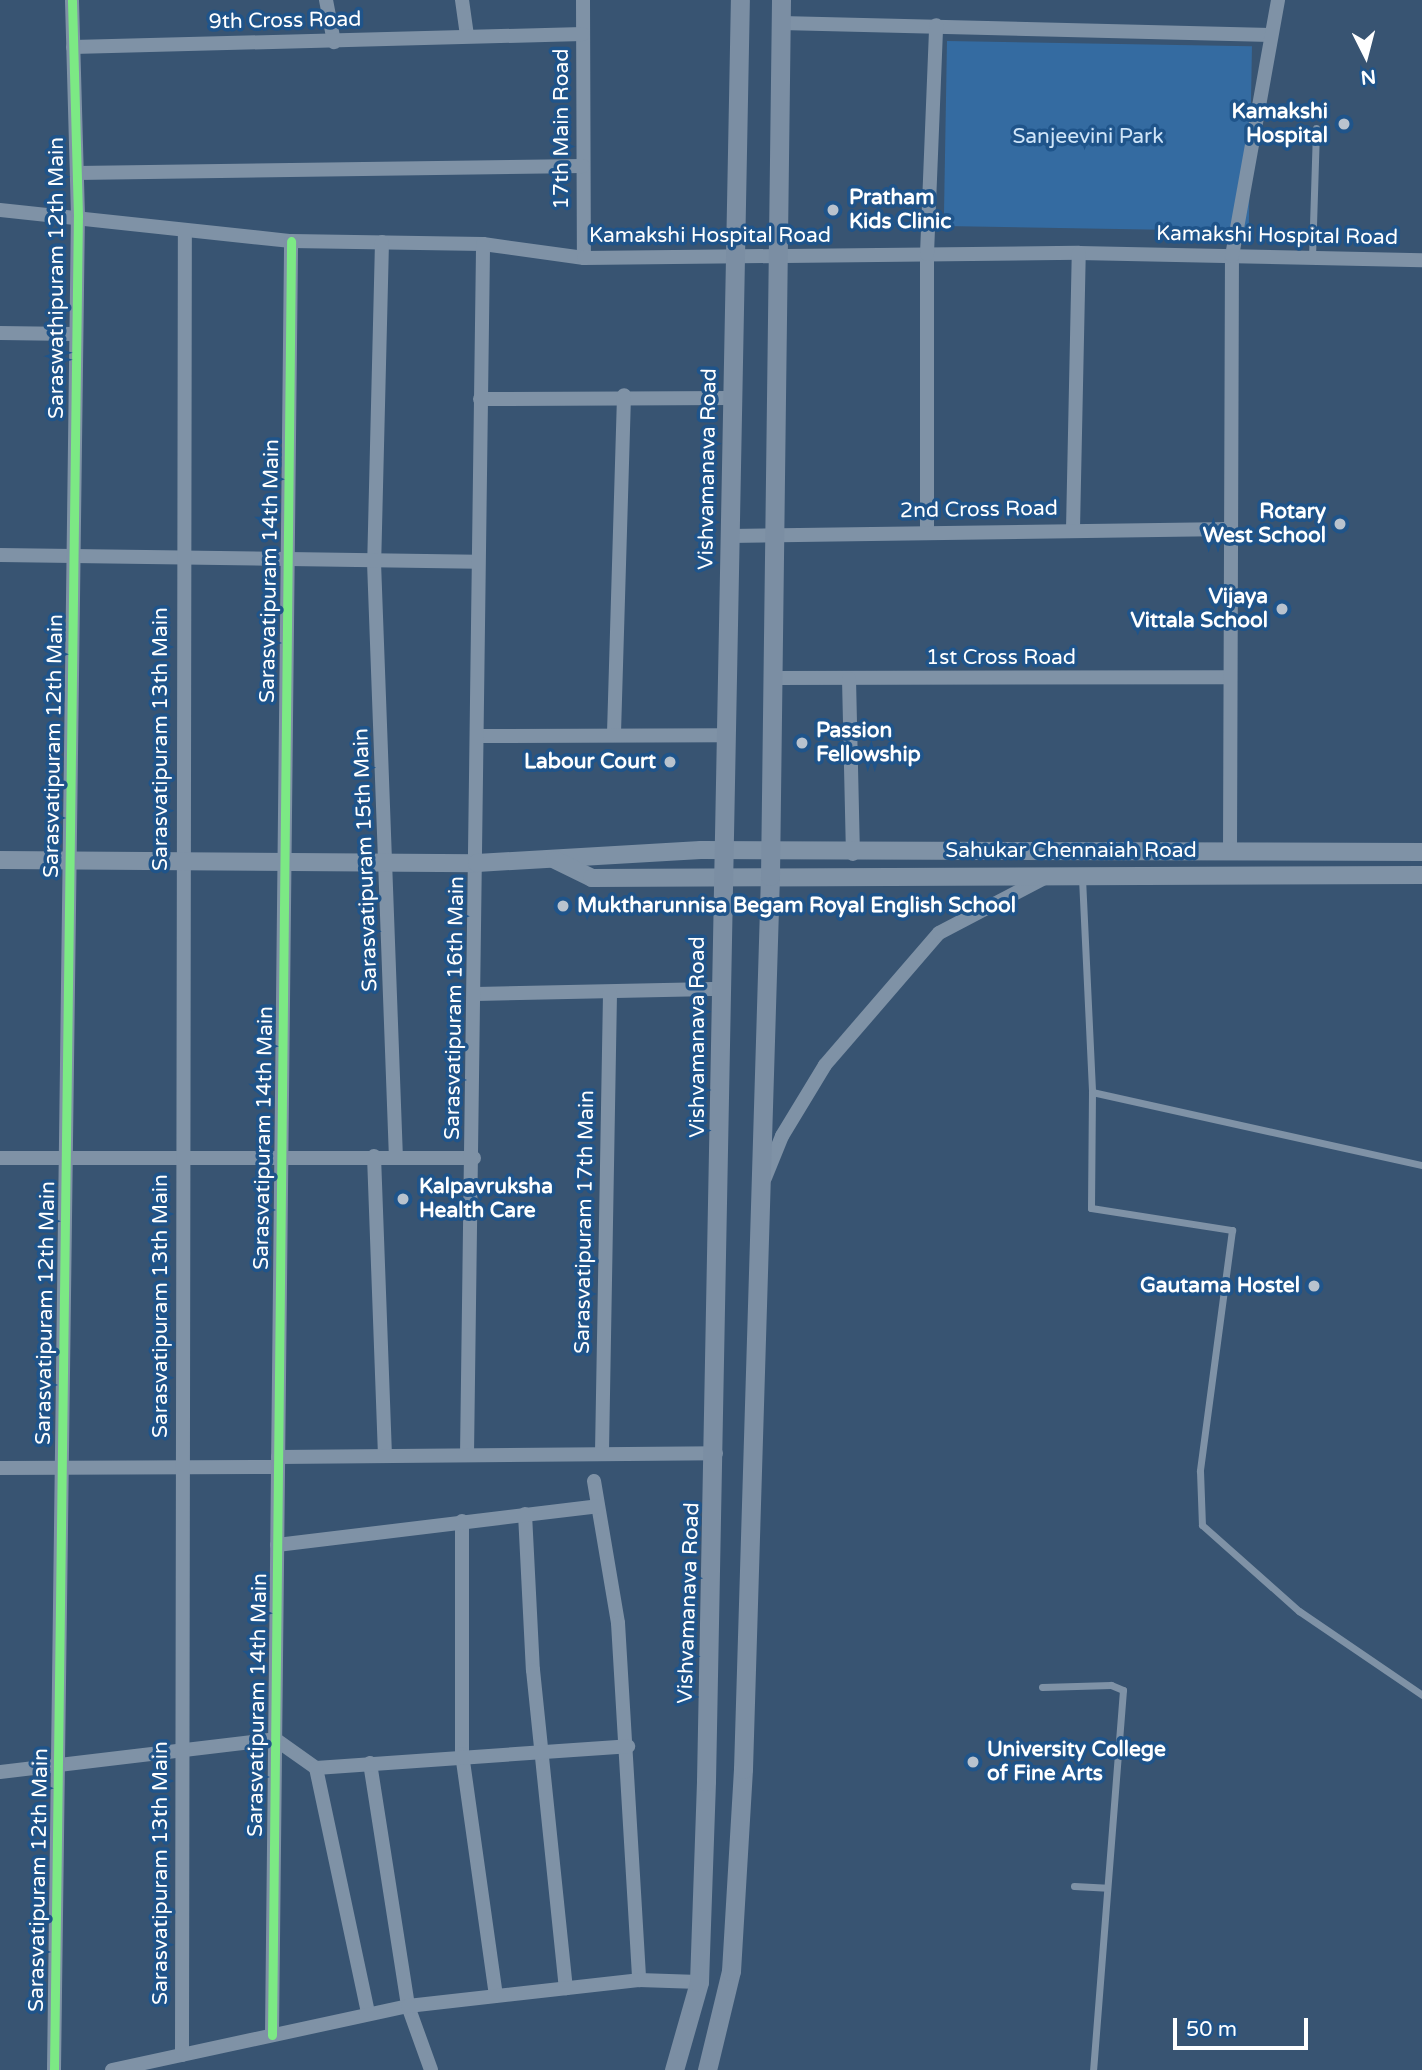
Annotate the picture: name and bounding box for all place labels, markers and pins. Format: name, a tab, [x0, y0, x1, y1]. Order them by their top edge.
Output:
place label: Kamakshi Hospital	[1232, 99, 1328, 149]
marker: Kamakshi Hospital	[1334, 114, 1354, 134]
place label: Pratham Kids Clinic	[849, 185, 951, 235]
marker: Pratham Kids Clinic	[823, 200, 843, 220]
place label: Rotary West School	[1203, 499, 1326, 549]
marker: Rotary West School	[1332, 516, 1348, 532]
place label: Vijaya Vittala School	[1130, 584, 1268, 634]
marker: Vijaya Vittala School	[1274, 601, 1290, 617]
place label: Passion Fellowship	[816, 718, 921, 768]
marker: Passion Fellowship	[794, 735, 810, 751]
place label: Labour Court	[524, 749, 656, 775]
marker: Labour Court	[662, 754, 678, 770]
place label: Muktharunnisa Begam Royal English School	[577, 893, 1016, 919]
marker: Muktharunnisa Begam Royal English School	[555, 898, 571, 914]
place label: Kalpavruksha Health Care	[419, 1174, 553, 1224]
marker: Kalpavruksha Health Care	[393, 1189, 413, 1209]
place label: Gautama Hostel	[1140, 1273, 1300, 1299]
marker: Gautama Hostel	[1306, 1278, 1322, 1294]
place label: University College of Fine Arts	[987, 1737, 1166, 1787]
marker: University College of Fine Arts	[965, 1754, 981, 1770]

